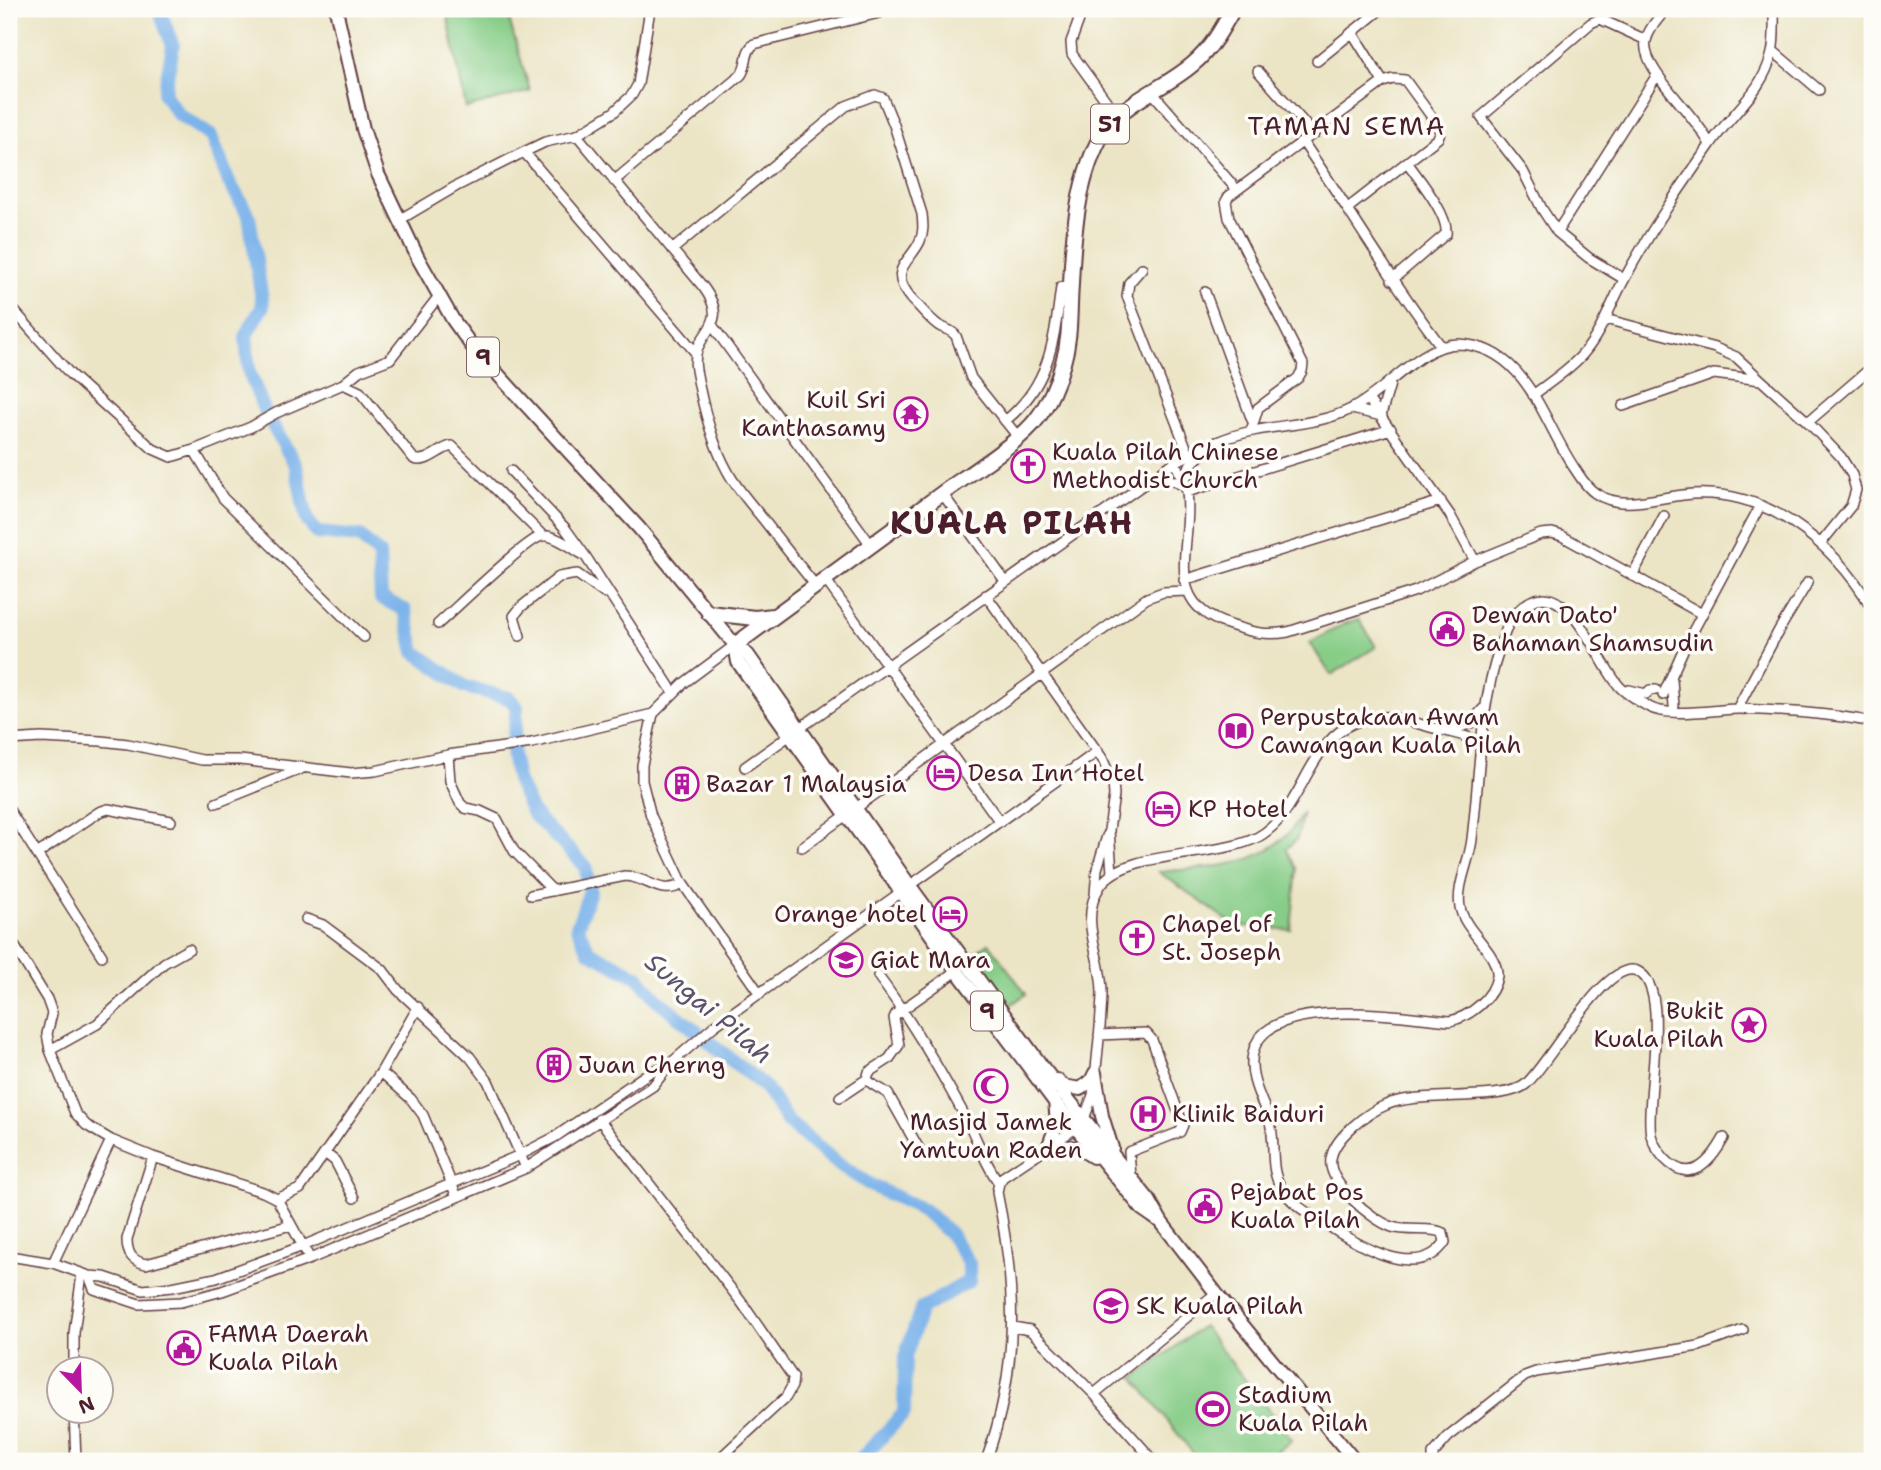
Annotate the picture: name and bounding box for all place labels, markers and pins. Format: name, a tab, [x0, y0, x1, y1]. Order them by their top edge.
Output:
place label: Kuil Sri Kanthasamy	[741, 384, 886, 444]
temple icon: Kuil Sri Kanthasamy	[892, 395, 930, 433]
place label: Kuala Pilah Chinese Methodist Church	[1052, 436, 1279, 496]
church icon: Kuala Pilah Chinese Methodist Church	[1009, 447, 1047, 485]
place label: Dewan Dato' Bahaman Shamsudin	[1472, 599, 1714, 659]
public building icon: Dewan Dato' Bahaman Shamsudin	[1428, 610, 1466, 648]
place label: Perpustakaan Awam Cawangan Kuala Pilah	[1260, 701, 1522, 761]
library icon: Perpustakaan Awam Cawangan Kuala Pilah	[1217, 712, 1255, 750]
hotel icon: Desa Inn Hotel	[925, 754, 963, 792]
place label: Desa Inn Hotel	[968, 757, 1145, 789]
building icon: Bazar 1 Malaysia	[663, 765, 701, 803]
place label: Bazar 1 Malaysia	[706, 768, 907, 800]
hotel icon: KP Hotel	[1144, 790, 1182, 828]
place label: KP Hotel	[1188, 793, 1288, 825]
hotel icon: Orange hotel	[931, 895, 969, 933]
place label: Orange hotel	[774, 898, 927, 930]
place label: Chapel of St. Joseph	[1162, 908, 1281, 968]
church icon: Chapel of St. Joseph	[1118, 919, 1156, 957]
school or university icon: Giat Mara	[827, 941, 865, 979]
place label: Giat Mara	[870, 944, 990, 976]
place label: Bukit Kuala Pilah	[1594, 995, 1724, 1055]
place icon: Bukit Kuala Pilah	[1730, 1006, 1768, 1044]
building icon: Juan Cherng	[535, 1046, 573, 1084]
place label: Juan Cherng	[578, 1049, 725, 1081]
mosque icon: Masjid Jamek Yamtuan Raden	[972, 1067, 1010, 1105]
hospital icon: Klinik Baiduri	[1129, 1095, 1167, 1133]
place label: Klinik Baiduri	[1172, 1098, 1325, 1130]
place label: Masjid Jamek Yamtuan Raden	[900, 1106, 1082, 1166]
place label: Pejabat Pos Kuala Pilah	[1230, 1176, 1364, 1236]
public building icon: Pejabat Pos Kuala Pilah	[1186, 1187, 1224, 1225]
school or university icon: SK Kuala Pilah	[1092, 1287, 1130, 1325]
place label: SK Kuala Pilah	[1136, 1290, 1303, 1322]
place label: FAMA Daerah Kuala Pilah	[208, 1318, 369, 1378]
public building icon: FAMA Daerah Kuala Pilah	[165, 1329, 203, 1367]
place label: Stadium Kuala Pilah	[1238, 1379, 1368, 1439]
sports icon: Stadium Kuala Pilah	[1194, 1390, 1232, 1428]

